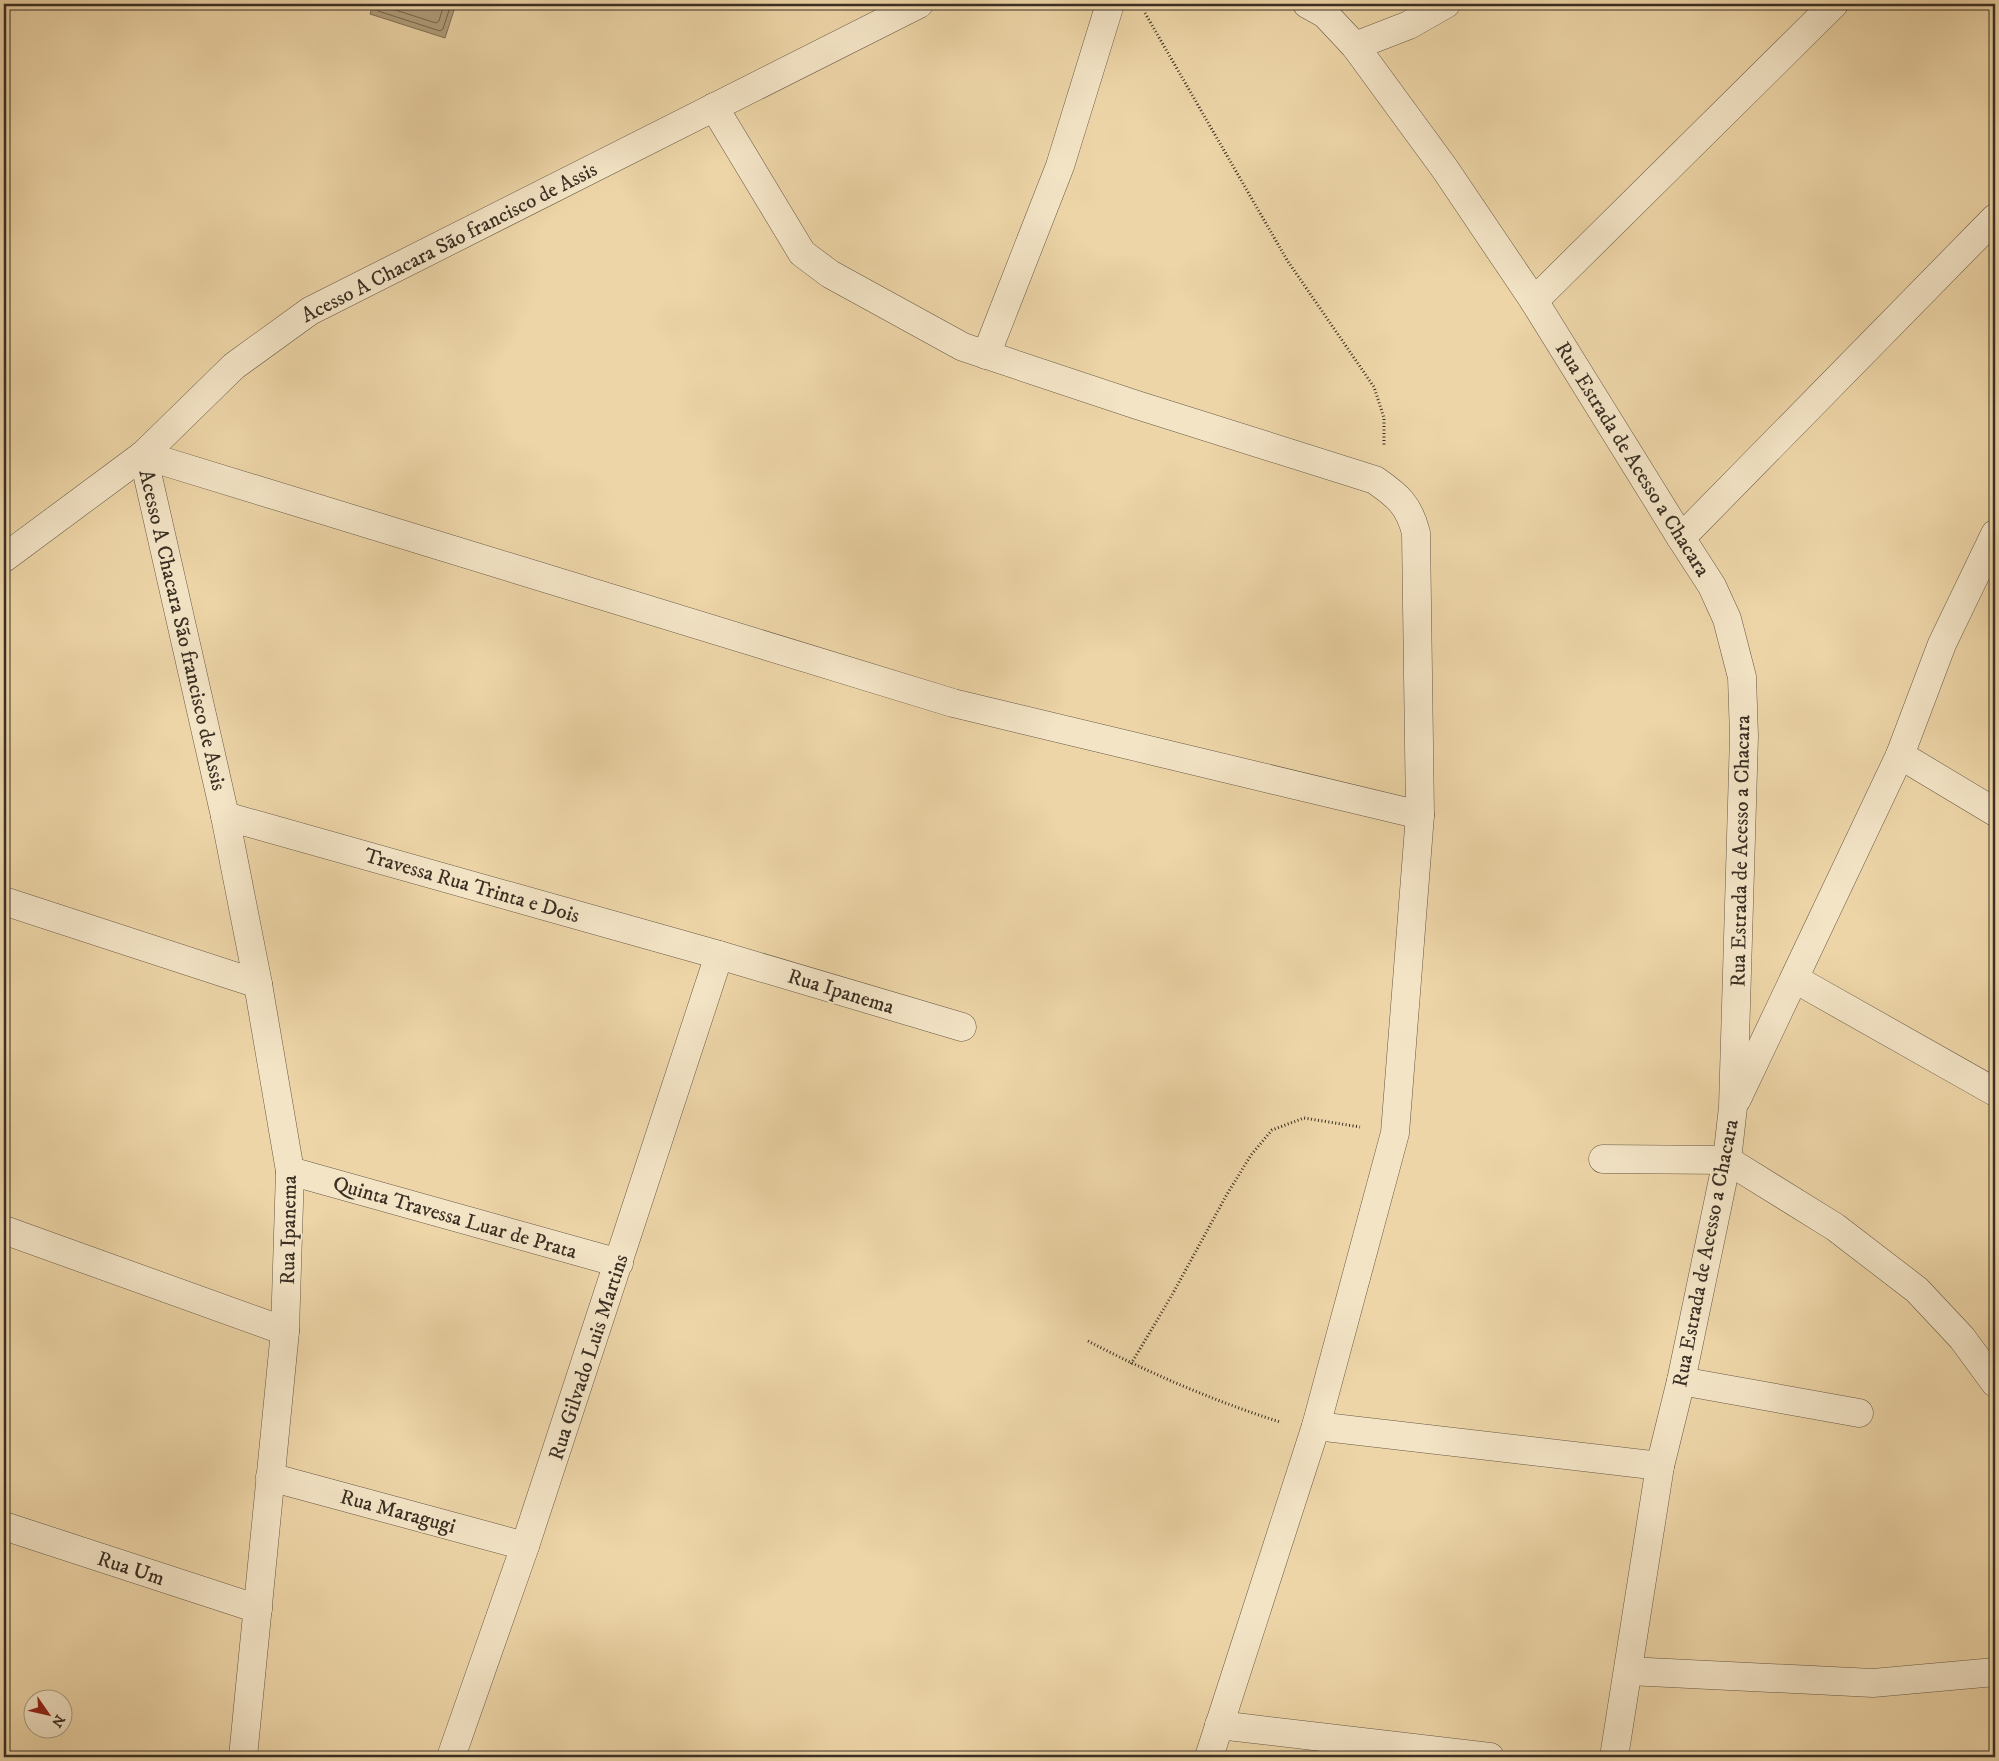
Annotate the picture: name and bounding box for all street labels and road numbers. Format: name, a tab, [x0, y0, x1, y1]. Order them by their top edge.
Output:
street label: Acesso A Chacara São francisco de Assis	[297, 157, 602, 329]
street label: Rua Estrada de Acesso a Chacara	[1549, 337, 1715, 582]
street label: Acesso A Chacara São francisco de Assis	[132, 467, 232, 793]
street label: Rua Estrada de Acesso a Chacara	[1726, 715, 1756, 987]
street label: Travessa Rua Trinta e Dois	[361, 843, 582, 929]
street label: Rua Ipanema	[784, 963, 897, 1020]
street label: Rua Estrada de Acesso a Chacara	[1667, 1117, 1745, 1389]
street label: Quinta Travessa Luar de Prata	[330, 1171, 580, 1265]
street label: Rua Ipanema	[275, 1175, 303, 1285]
street label: Rua Gilvado Luis Martins	[543, 1251, 635, 1464]
street label: Rua Maragugi	[337, 1484, 458, 1540]
street label: Rua Um	[94, 1546, 168, 1592]

